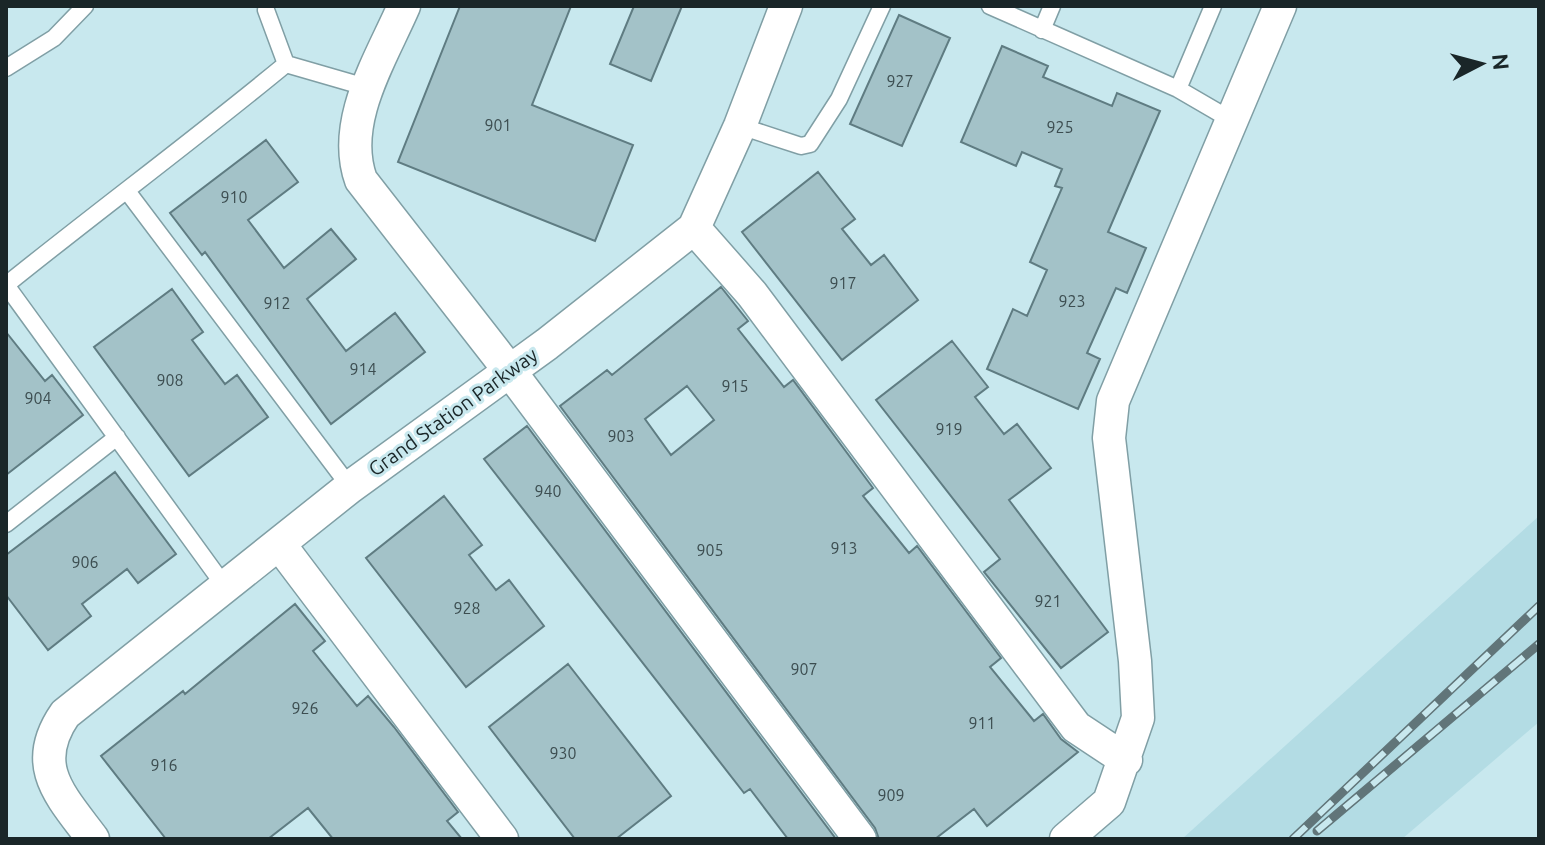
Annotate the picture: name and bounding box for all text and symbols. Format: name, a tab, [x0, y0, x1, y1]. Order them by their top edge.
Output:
north arrow	[1441, 24, 1521, 104]
text: N	[1488, 52, 1515, 71]
house number: 927	[886, 72, 914, 90]
house number: 901	[484, 116, 512, 134]
house number: 925	[1046, 118, 1074, 136]
house number: 910	[220, 188, 248, 206]
house number: 917	[829, 274, 857, 292]
house number: 923	[1058, 292, 1086, 310]
house number: 912	[263, 294, 291, 312]
street label: Grand Station Parkway	[364, 342, 542, 481]
house number: 914	[349, 360, 377, 378]
house number: 908	[156, 371, 184, 389]
house number: 915	[721, 377, 749, 395]
house number: 904	[24, 389, 52, 407]
house number: 919	[935, 420, 963, 438]
house number: 903	[607, 427, 635, 445]
house number: 940	[534, 482, 562, 500]
house number: 913	[830, 539, 858, 557]
house number: 905	[696, 541, 724, 559]
house number: 906	[71, 553, 99, 571]
house number: 921	[1034, 592, 1062, 610]
house number: 928	[453, 599, 481, 617]
house number: 907	[790, 660, 818, 678]
house number: 926	[291, 699, 319, 717]
house number: 911	[968, 714, 996, 732]
house number: 930	[549, 744, 577, 762]
house number: 916	[150, 756, 178, 774]
house number: 909	[877, 786, 905, 804]

